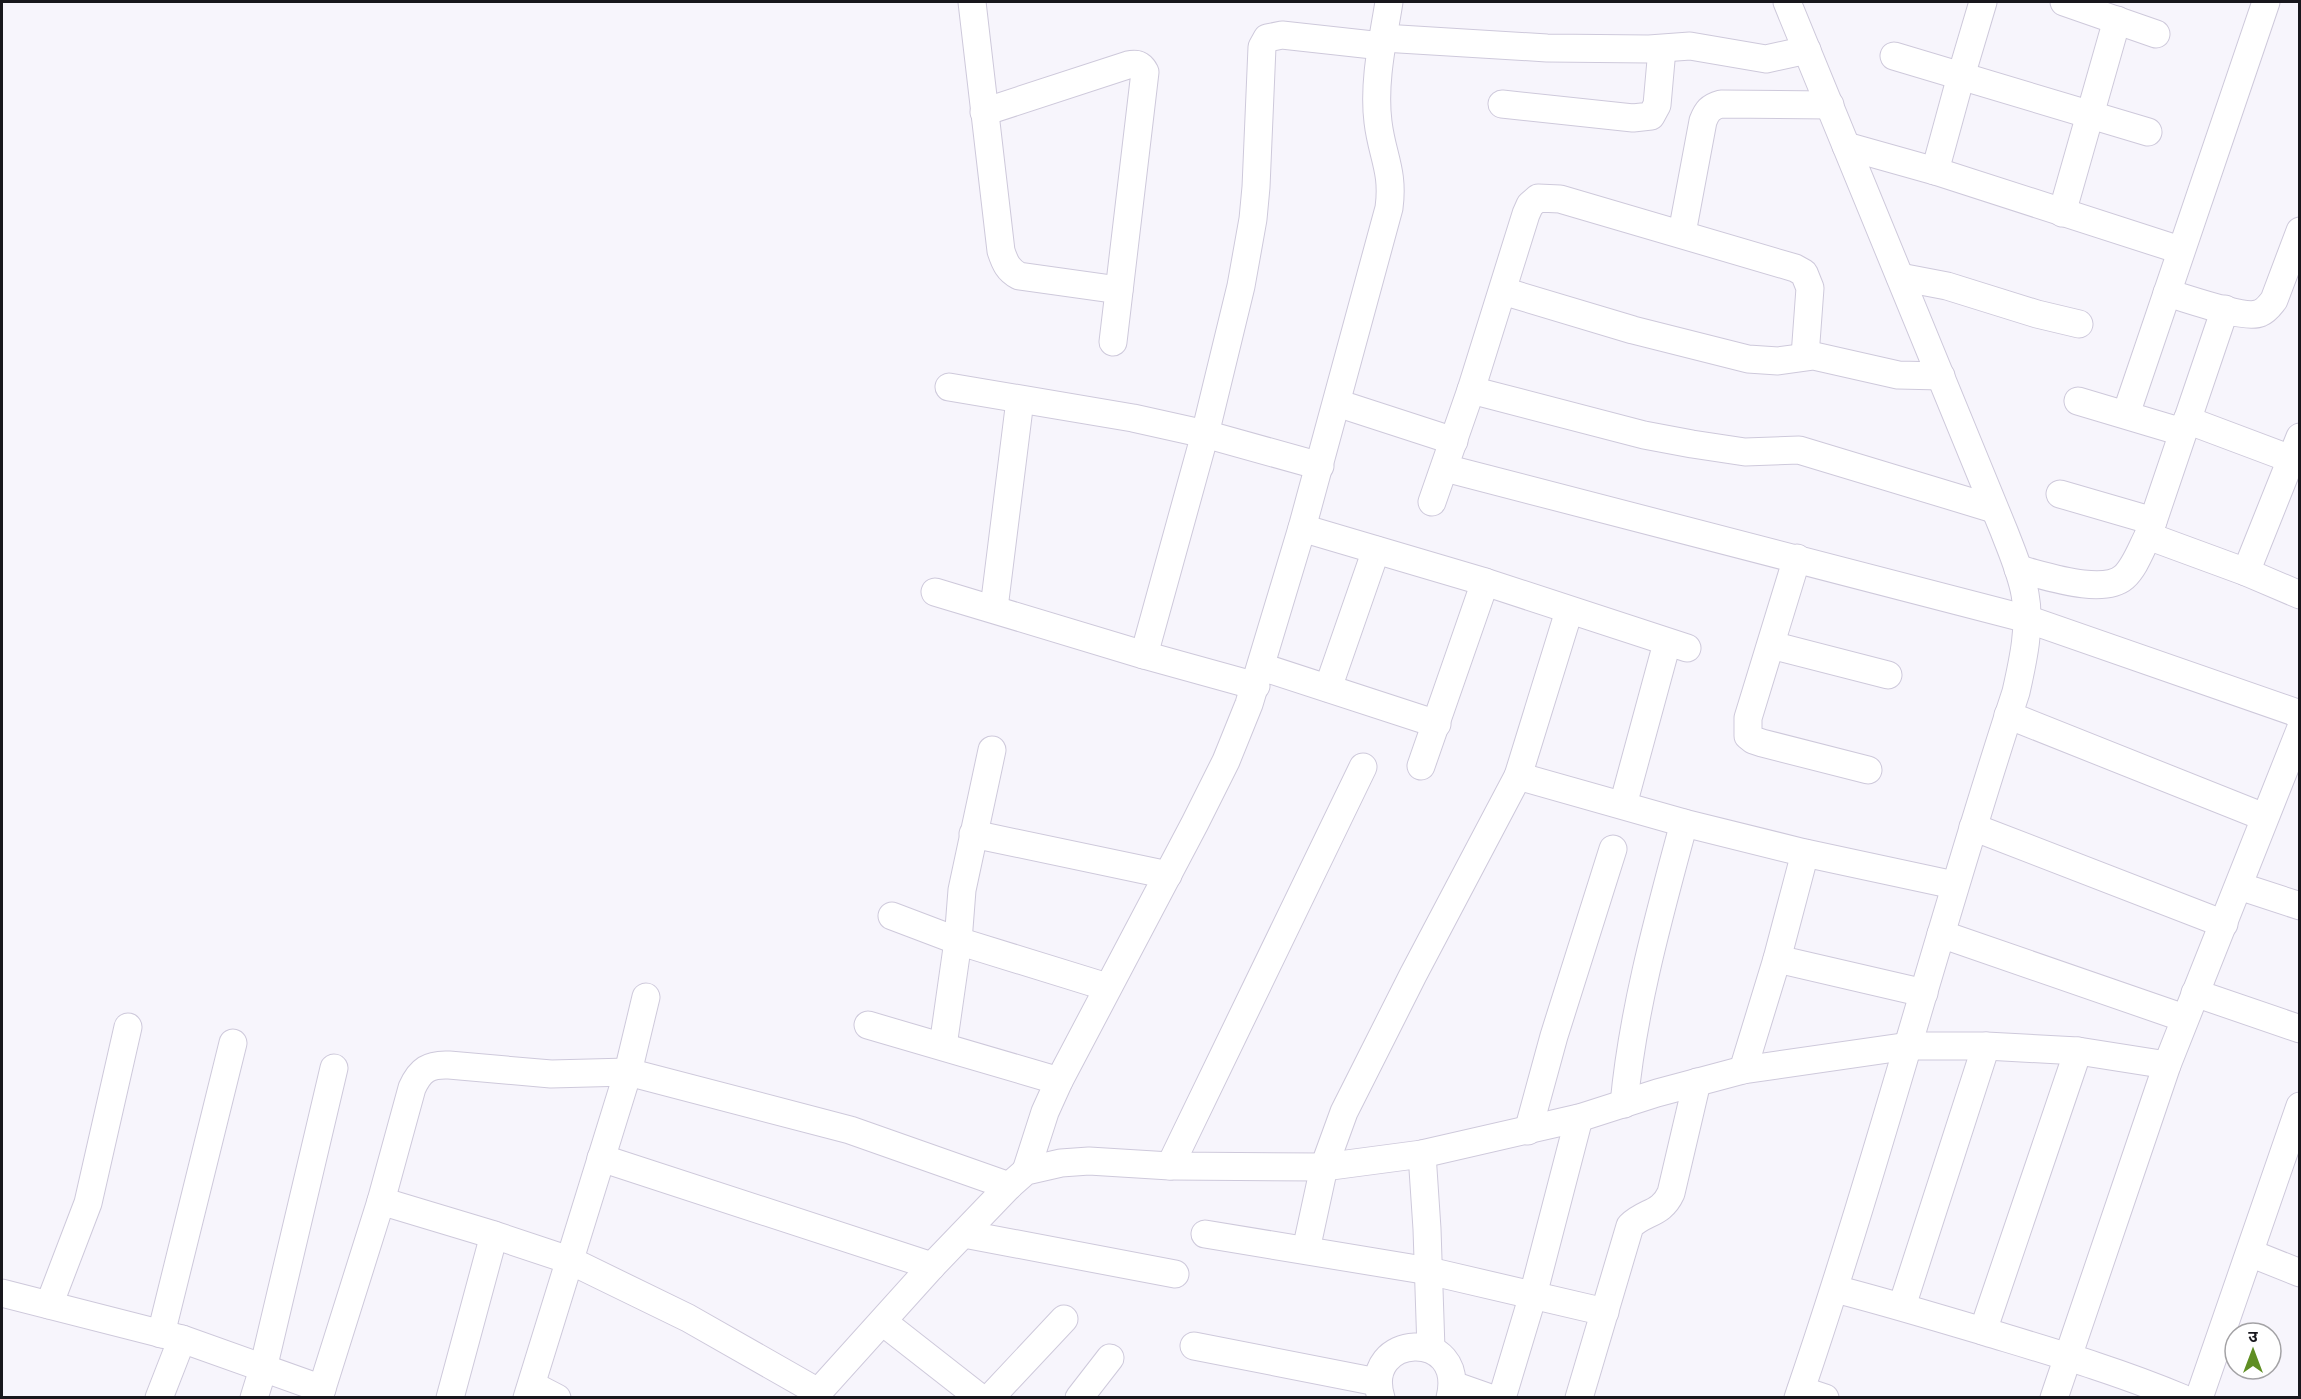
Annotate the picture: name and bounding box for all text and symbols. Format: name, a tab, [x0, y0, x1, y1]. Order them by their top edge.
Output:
north arrow	[2223, 1321, 2283, 1381]
text: उ	[2248, 1323, 2258, 1347]

